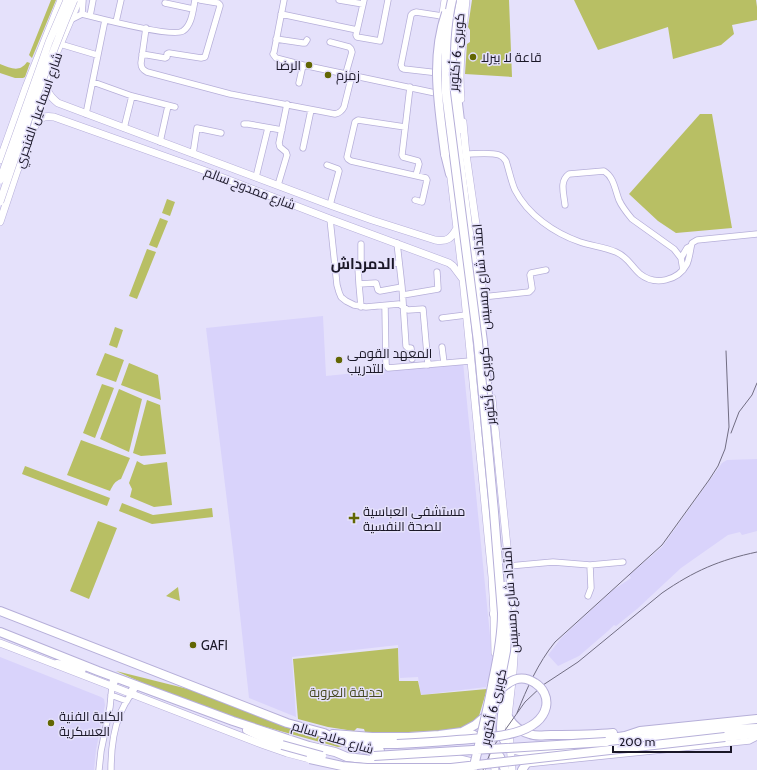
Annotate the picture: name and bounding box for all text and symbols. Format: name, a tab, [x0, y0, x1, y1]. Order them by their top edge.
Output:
street label: كوبرى 6 أكتوبر	[445, 12, 467, 93]
place label: قاعة لا بيرلا	[481, 49, 542, 65]
street label: شارع اسماعيل الفنجري	[11, 50, 68, 171]
marker: قاعة لا بيرلا	[468, 52, 478, 62]
place label: الرضا	[276, 57, 301, 73]
marker: الرضا	[304, 60, 314, 70]
place label: زمزم	[336, 67, 360, 85]
marker: زمزم	[323, 70, 333, 80]
street label: شارع ممدوح سالم	[201, 163, 298, 215]
street label: امتداد شارع رمسيس	[468, 223, 495, 331]
district label: الدمرداش	[331, 255, 395, 273]
place label: المعهد القومى للتدريب	[347, 345, 432, 376]
street label: كوبرى 6 أكتوبر	[476, 346, 498, 427]
marker: المعهد القومى للتدريب	[334, 355, 344, 365]
place label: مستشفى العباسية للصحة النفسية	[363, 503, 465, 534]
marker: مستشفى العباسية للصحة النفسية	[348, 512, 360, 524]
street label: امتداد شارع رمسيس	[498, 546, 523, 654]
place label: GAFI	[201, 637, 228, 653]
marker: GAFI	[188, 640, 198, 650]
street label: كوبرى 6 أكتوبر	[476, 667, 510, 748]
park label: حديقة العروبة	[309, 684, 383, 700]
place label: الكلية الفنية العسكرية	[59, 708, 123, 739]
street label: شارع صلاح سالم	[290, 717, 376, 759]
marker: الكلية الفنية العسكرية	[46, 718, 56, 728]
scale bar	[613, 728, 731, 754]
text: 200 m	[619, 734, 655, 749]

